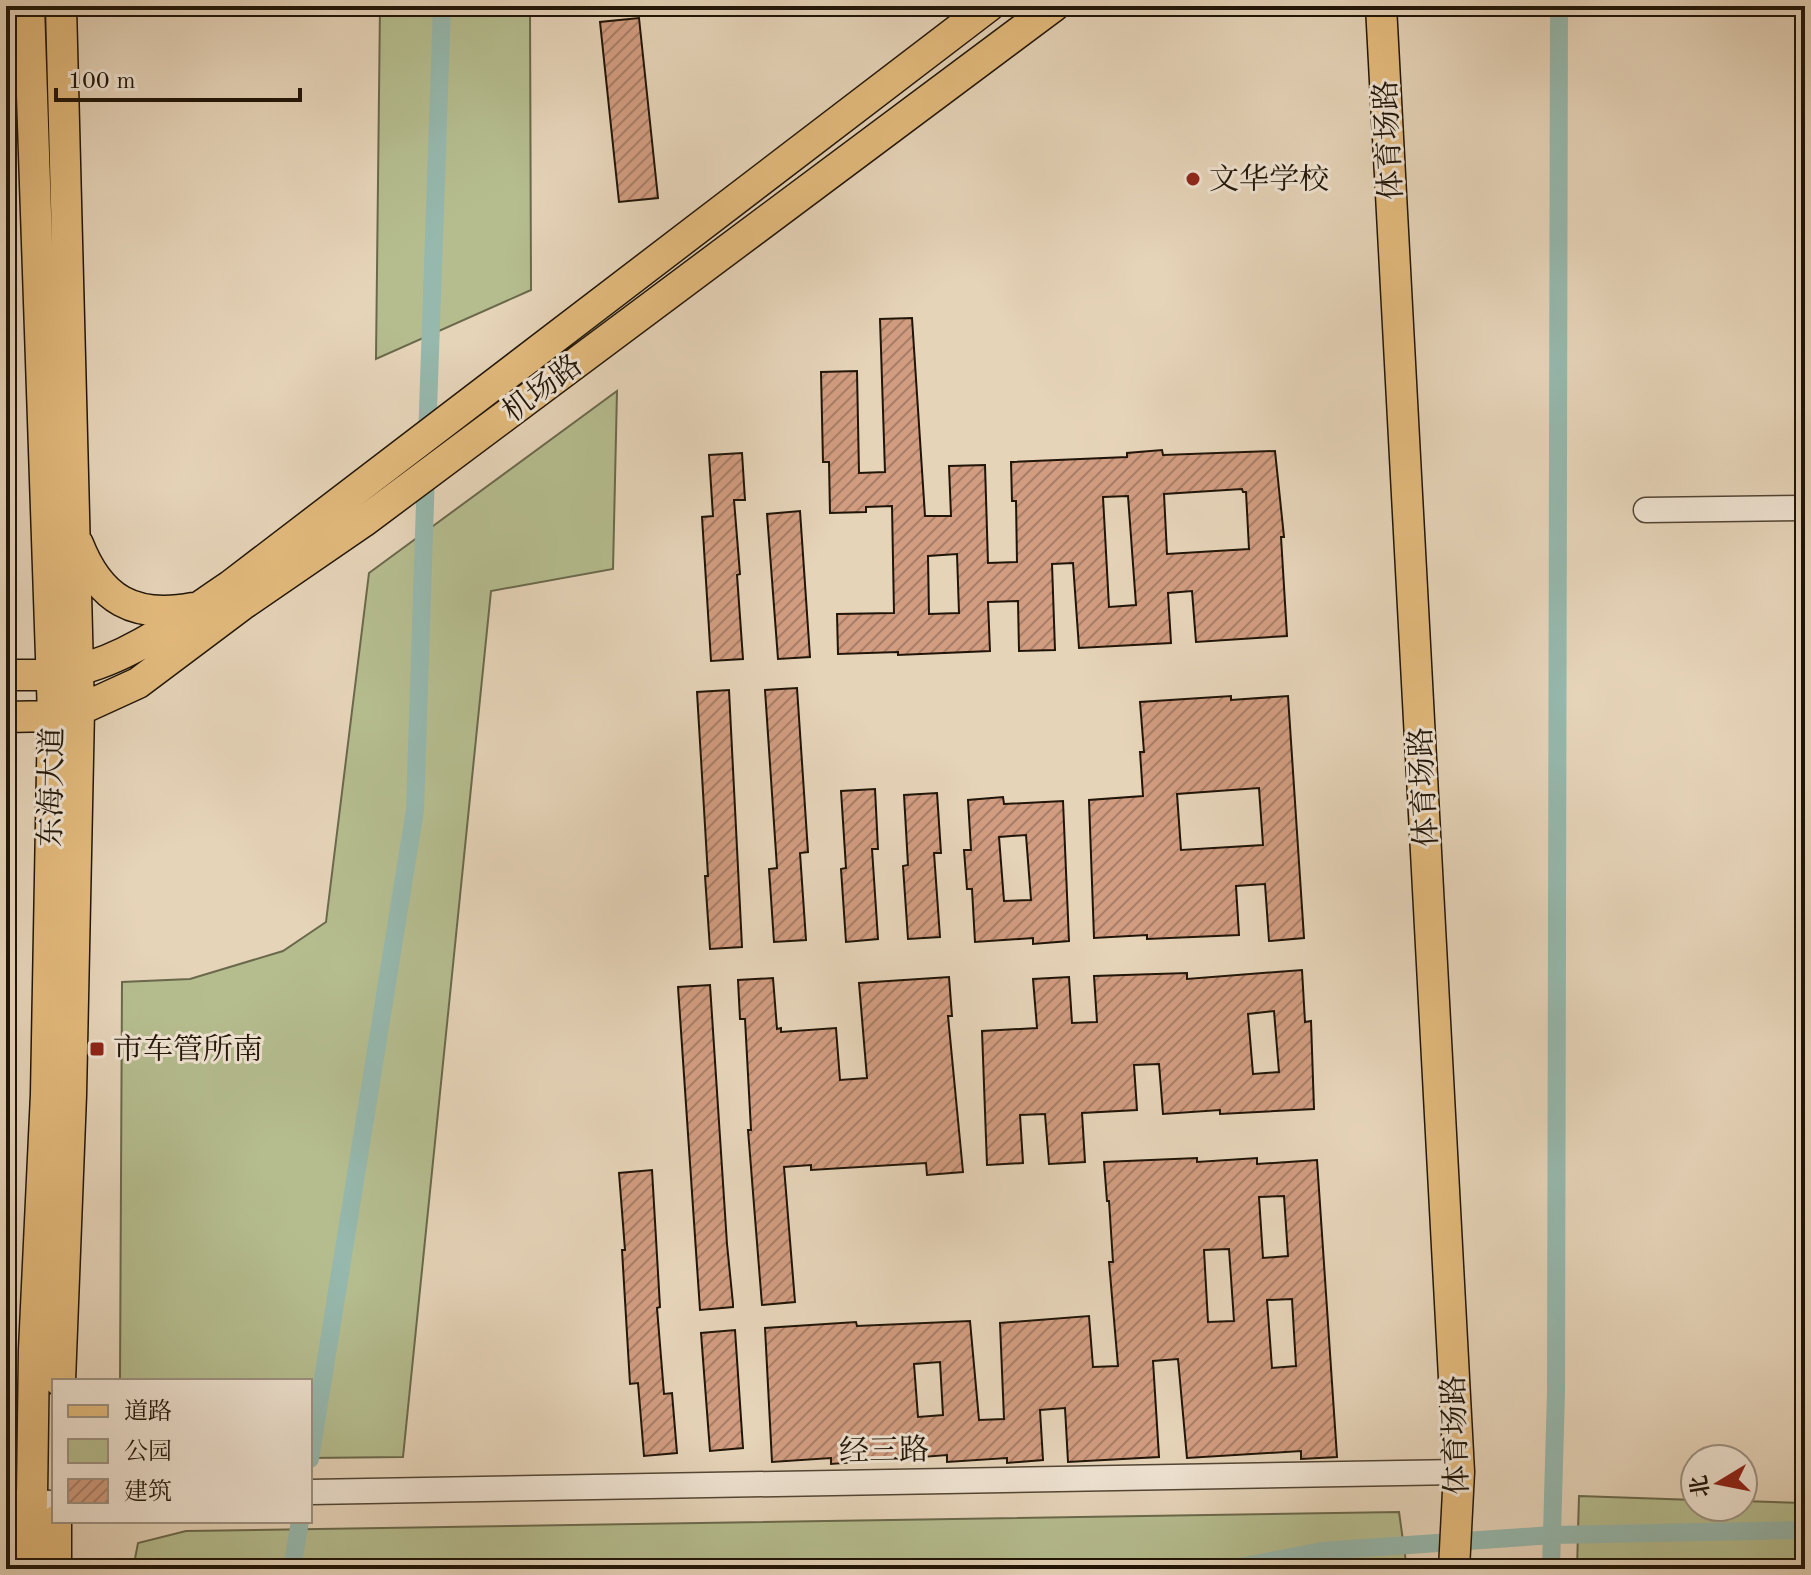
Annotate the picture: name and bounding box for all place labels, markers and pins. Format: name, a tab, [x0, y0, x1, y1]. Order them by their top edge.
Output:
place label: 文华学校	[1209, 163, 1329, 196]
marker: 文华学校	[1184, 170, 1202, 188]
place label: 市车管所南	[113, 1033, 263, 1066]
marker: 市车管所南	[88, 1040, 106, 1058]

